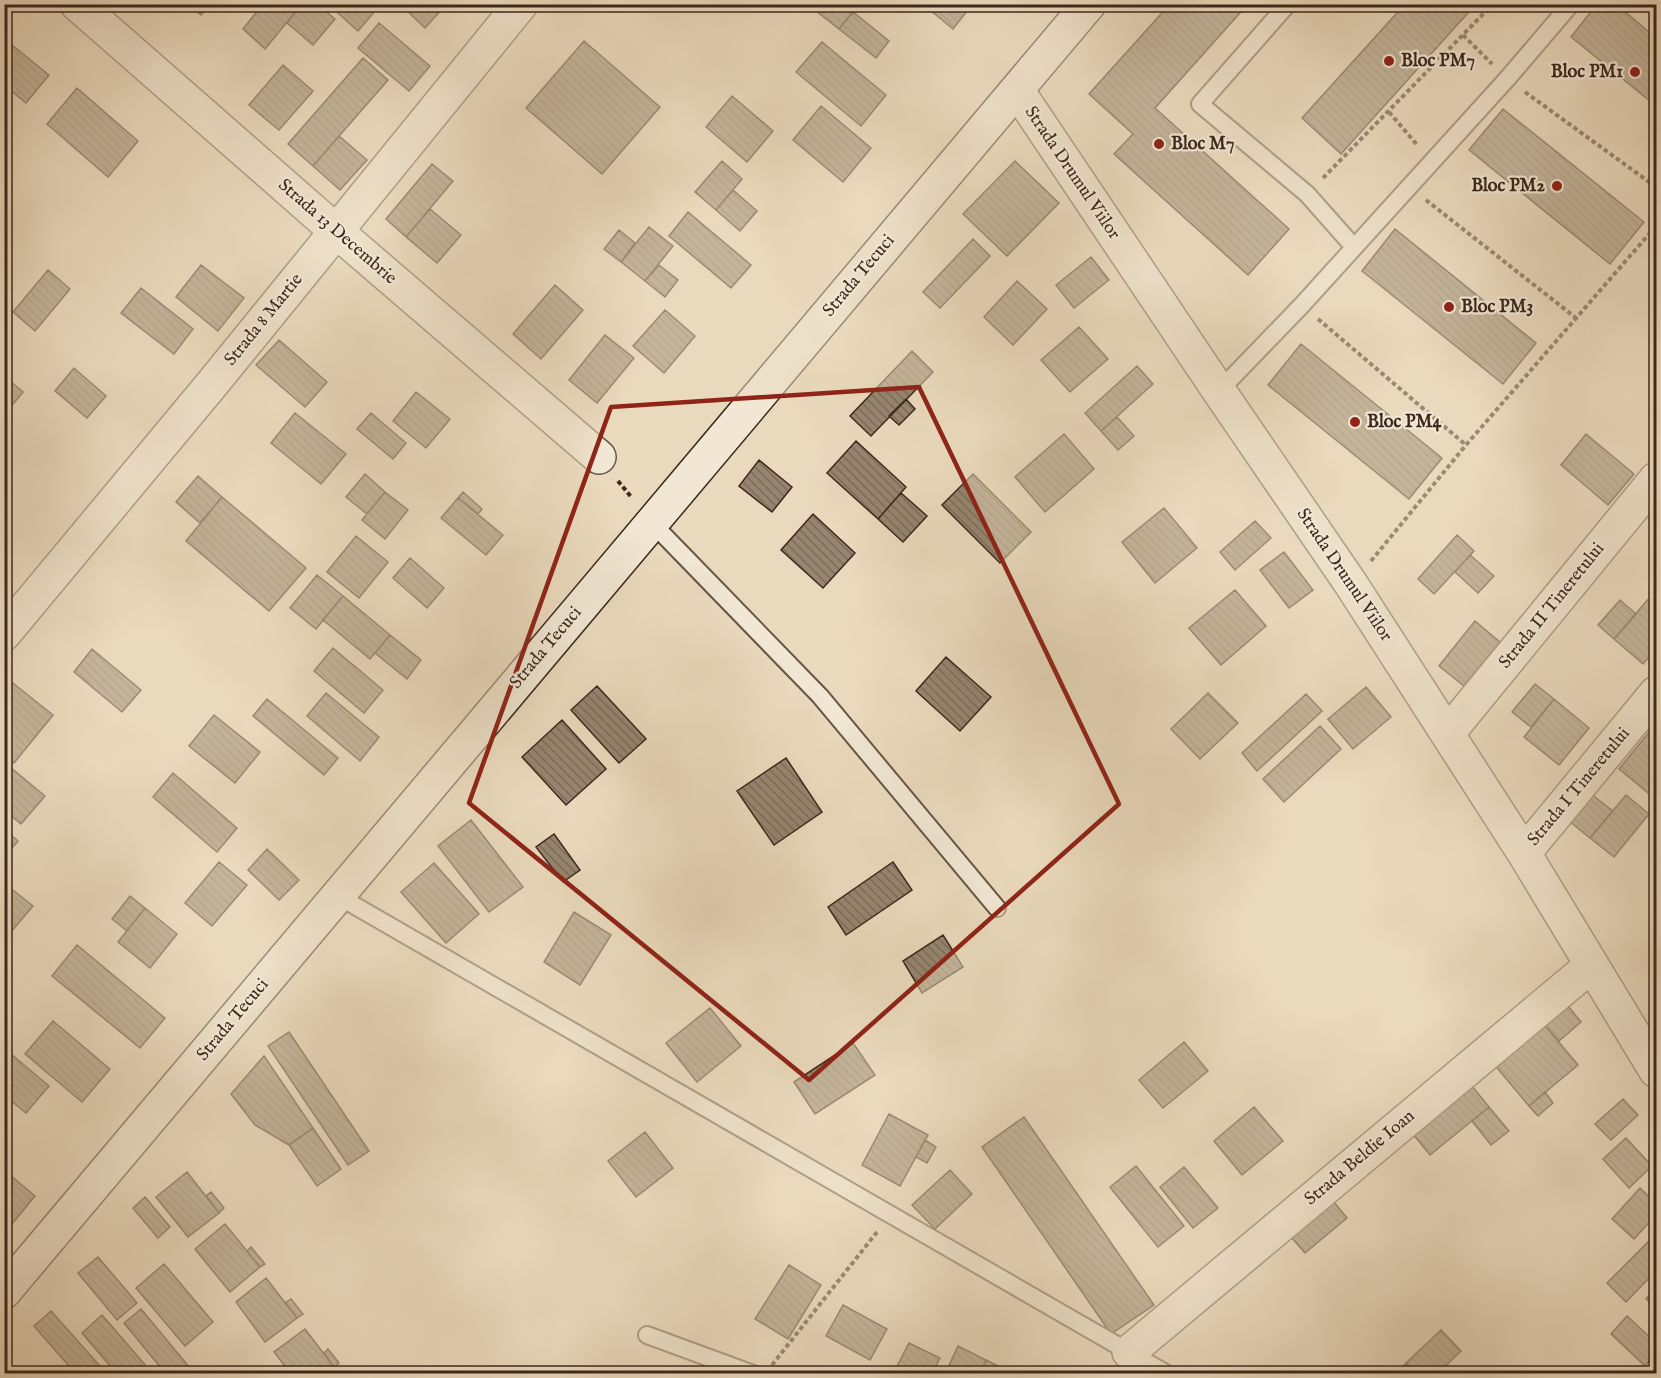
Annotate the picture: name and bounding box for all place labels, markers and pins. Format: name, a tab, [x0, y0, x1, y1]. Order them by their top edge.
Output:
place label: Bloc PM7	[1401, 50, 1475, 73]
marker: Bloc PM7	[1382, 54, 1396, 68]
place label: Bloc PM1	[1551, 61, 1623, 84]
marker: Bloc PM1	[1628, 65, 1642, 79]
place label: Bloc M7	[1171, 133, 1234, 156]
marker: Bloc M7	[1152, 137, 1166, 151]
place label: Bloc PM2	[1471, 175, 1546, 198]
marker: Bloc PM2	[1550, 179, 1564, 193]
place label: Bloc PM3	[1461, 296, 1533, 319]
marker: Bloc PM3	[1442, 300, 1456, 314]
place label: Bloc PM4	[1367, 411, 1442, 434]
marker: Bloc PM4	[1348, 415, 1362, 429]

